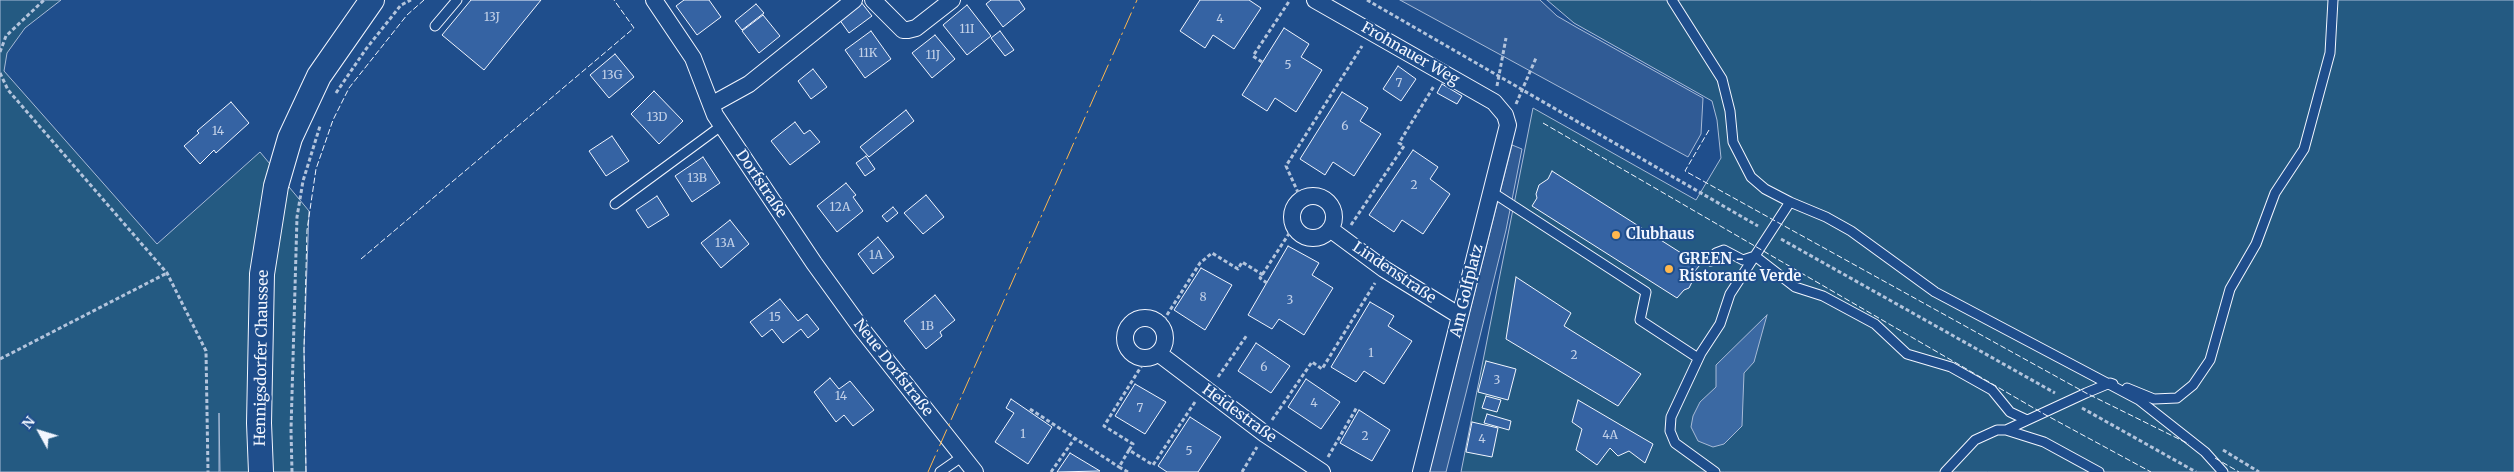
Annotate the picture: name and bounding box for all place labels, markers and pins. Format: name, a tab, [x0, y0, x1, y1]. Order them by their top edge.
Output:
place label: Clubhaus	[1626, 226, 1695, 244]
marker: Clubhaus	[1610, 229, 1622, 241]
place label: GREEN - Ristorante Verde	[1679, 251, 1801, 286]
marker: GREEN - Ristorante Verde	[1663, 263, 1675, 275]

